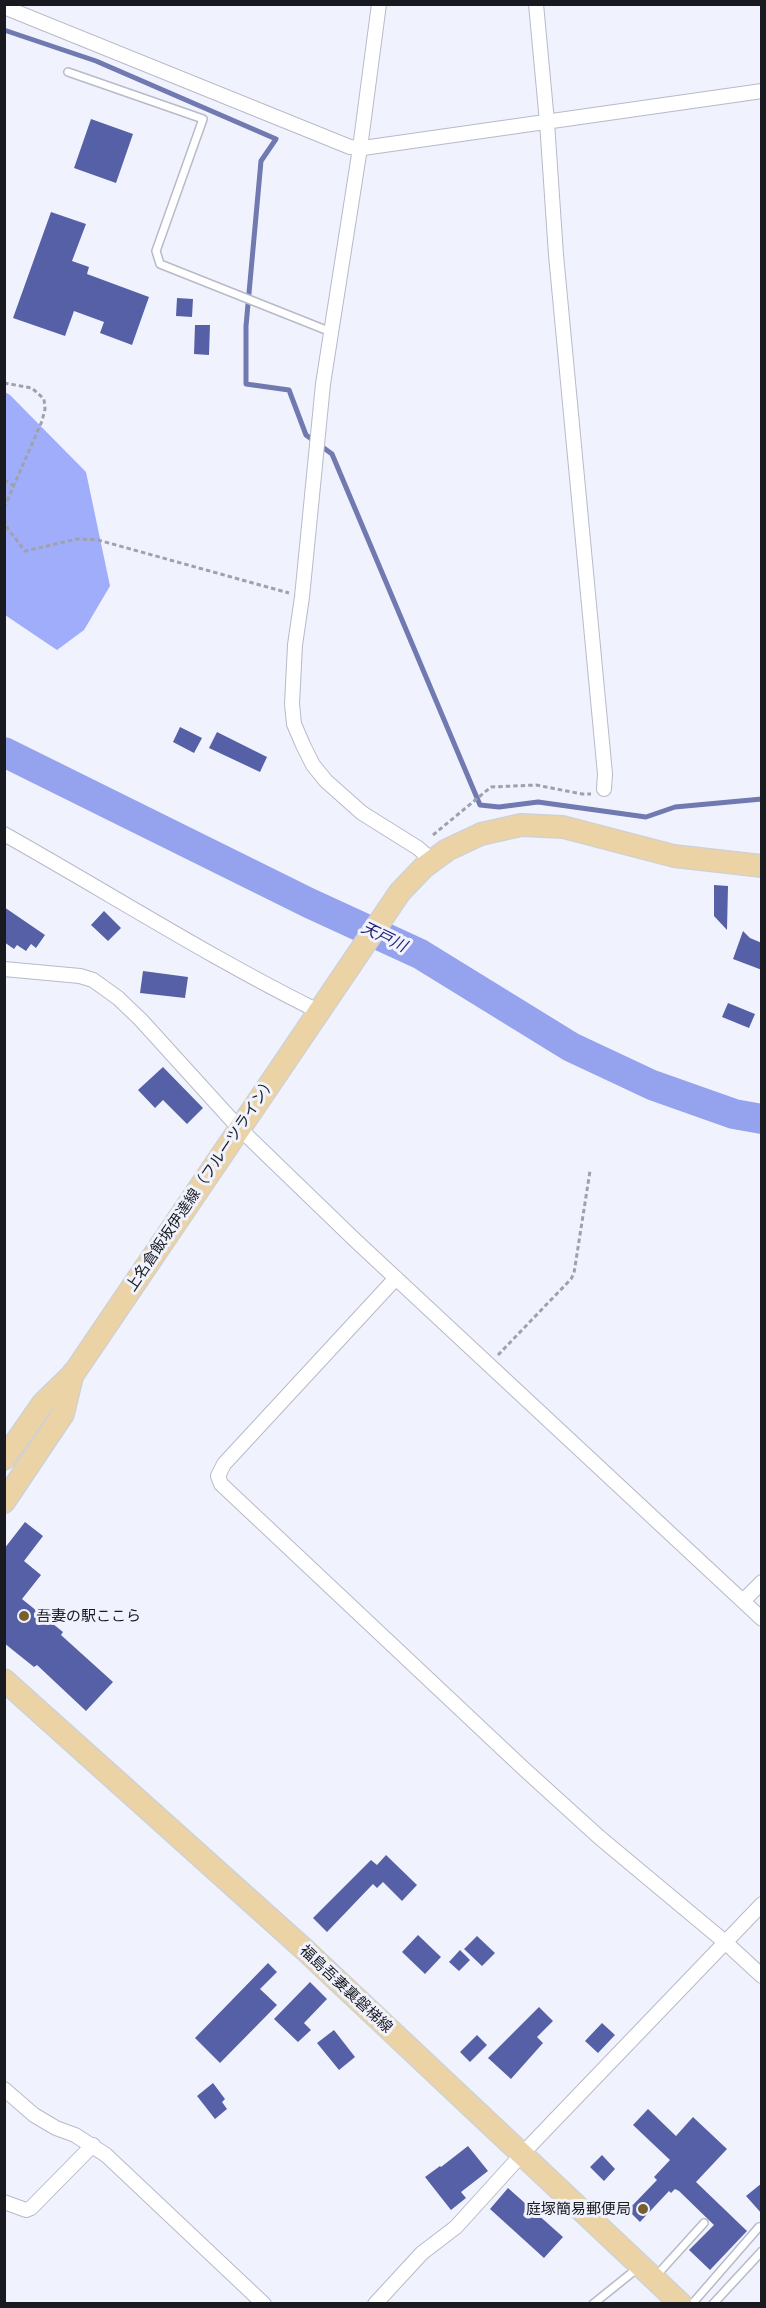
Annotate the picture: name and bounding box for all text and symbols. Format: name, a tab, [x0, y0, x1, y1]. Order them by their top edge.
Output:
water label: 天戸川	[358, 918, 410, 956]
street label: 上名倉飯坂伊達線（フルーツライン）	[122, 1073, 280, 1295]
place label: 吾妻の駅ここら	[36, 1607, 141, 1625]
marker: 吾妻の駅ここら	[17, 1609, 31, 1623]
street label: 福島吾妻裏磐梯線	[296, 1941, 396, 2037]
place label: 庭塚簡易郵便局	[526, 2200, 631, 2218]
marker: 庭塚簡易郵便局	[636, 2202, 650, 2216]

